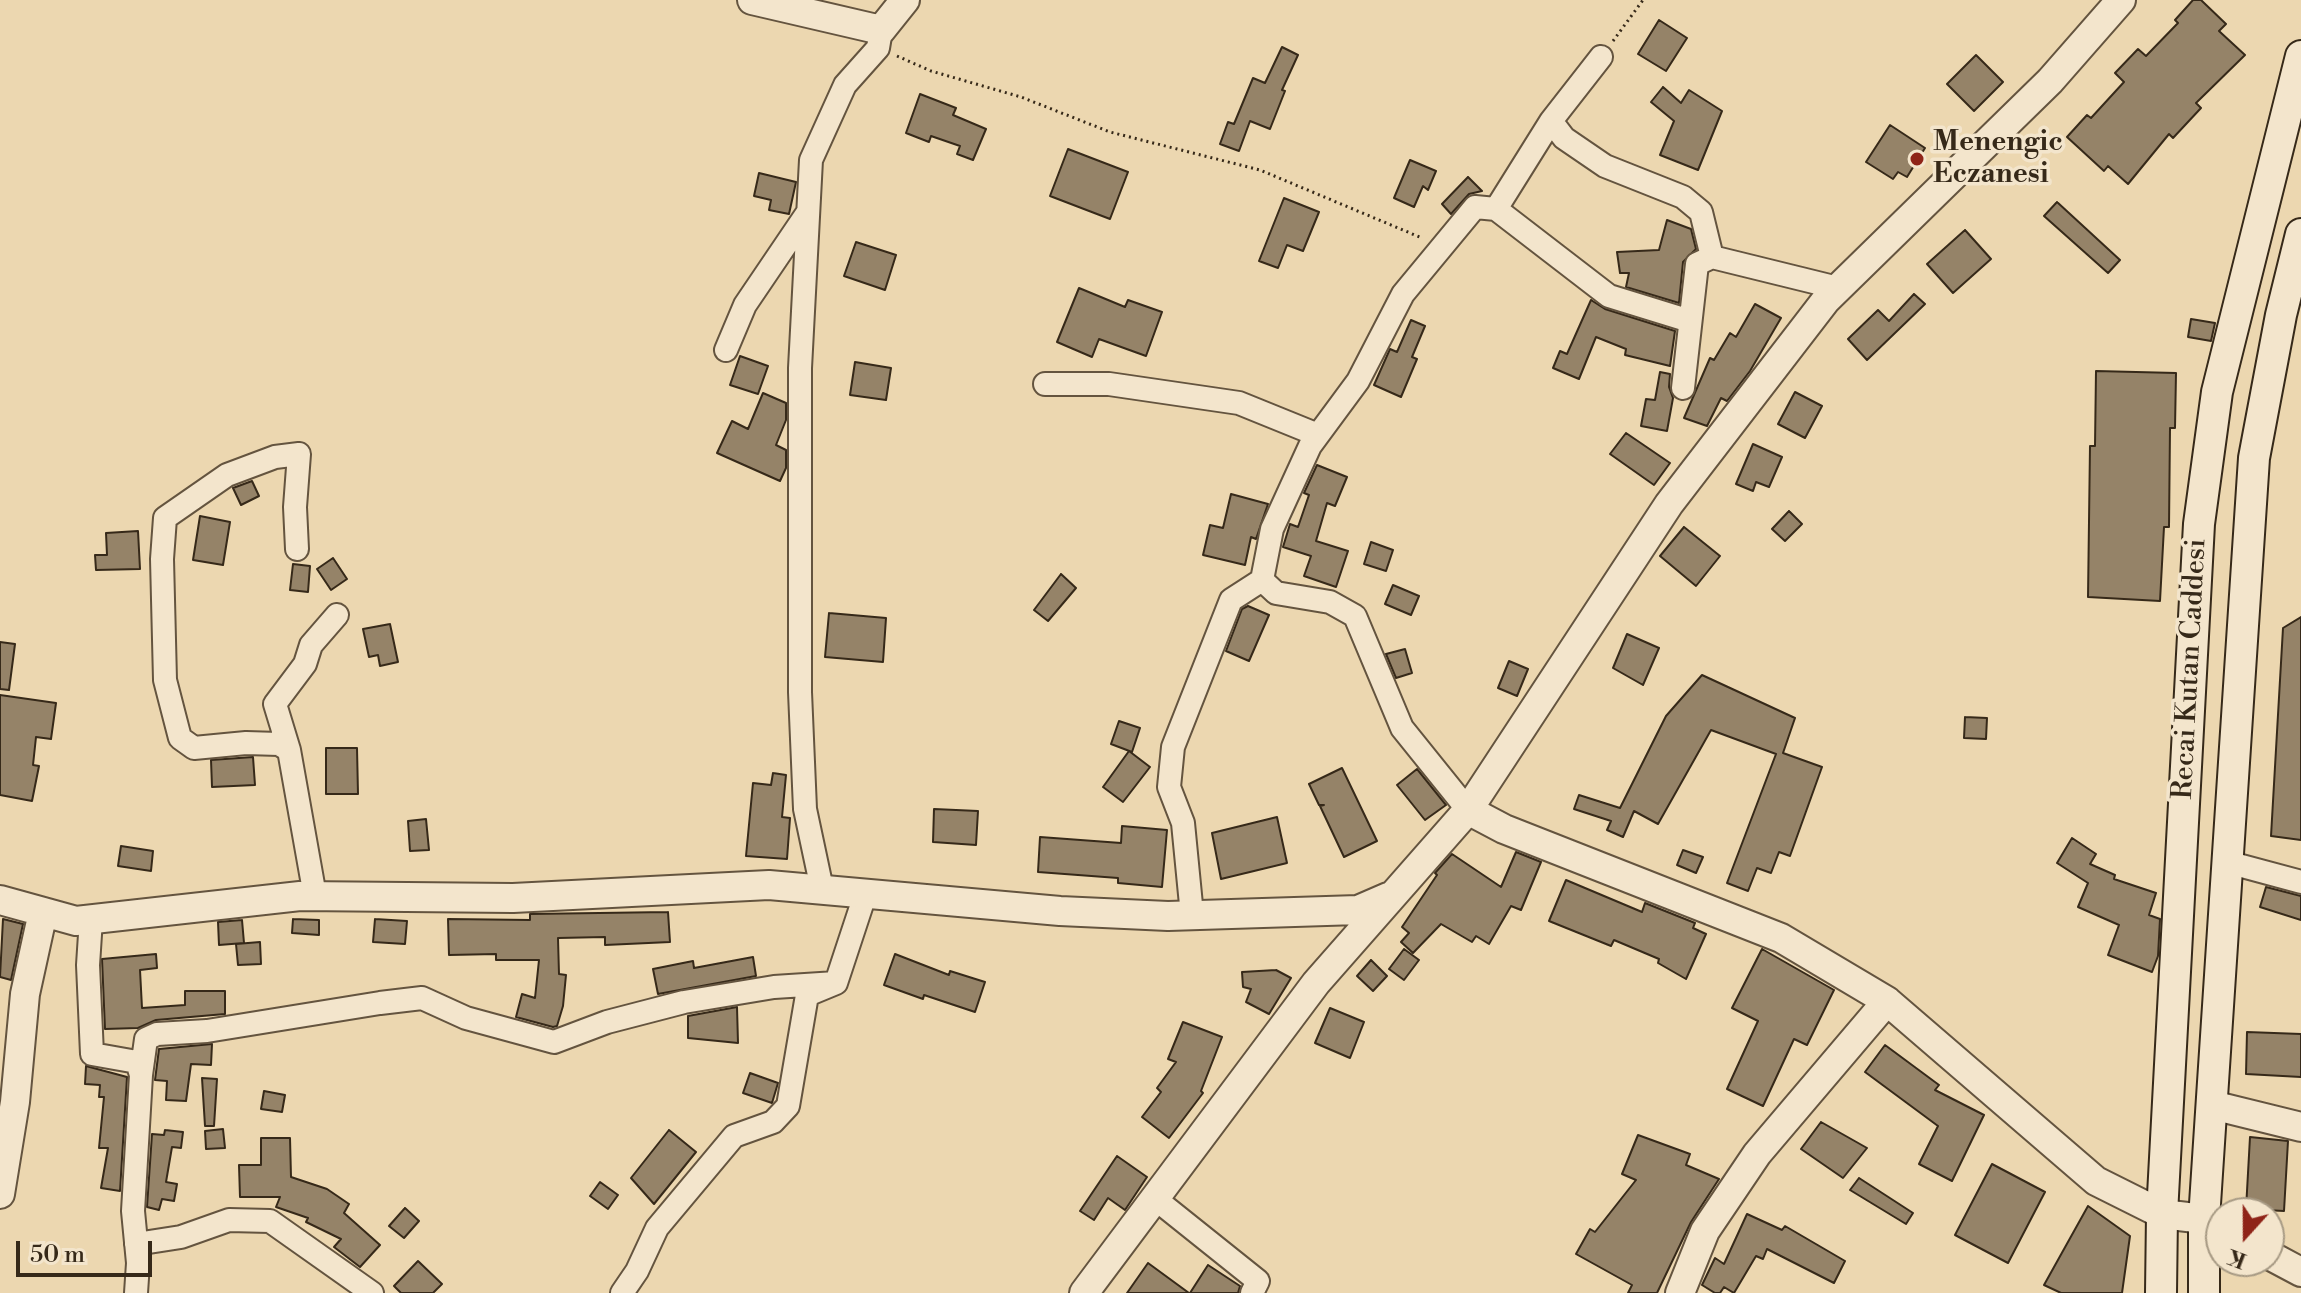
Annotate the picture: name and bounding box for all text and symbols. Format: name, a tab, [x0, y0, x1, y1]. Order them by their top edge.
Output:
place label: Menengic Eczanesi	[1933, 126, 2063, 192]
marker: Menengic Eczanesi	[1908, 150, 1926, 168]
street label: Recai Kutan Caddesi	[2167, 538, 2215, 800]
north arrow	[2205, 1197, 2285, 1277]
scale bar	[20, 1225, 156, 1275]
text: 50 m	[30, 1240, 85, 1270]
text: K	[2224, 1242, 2250, 1274]

